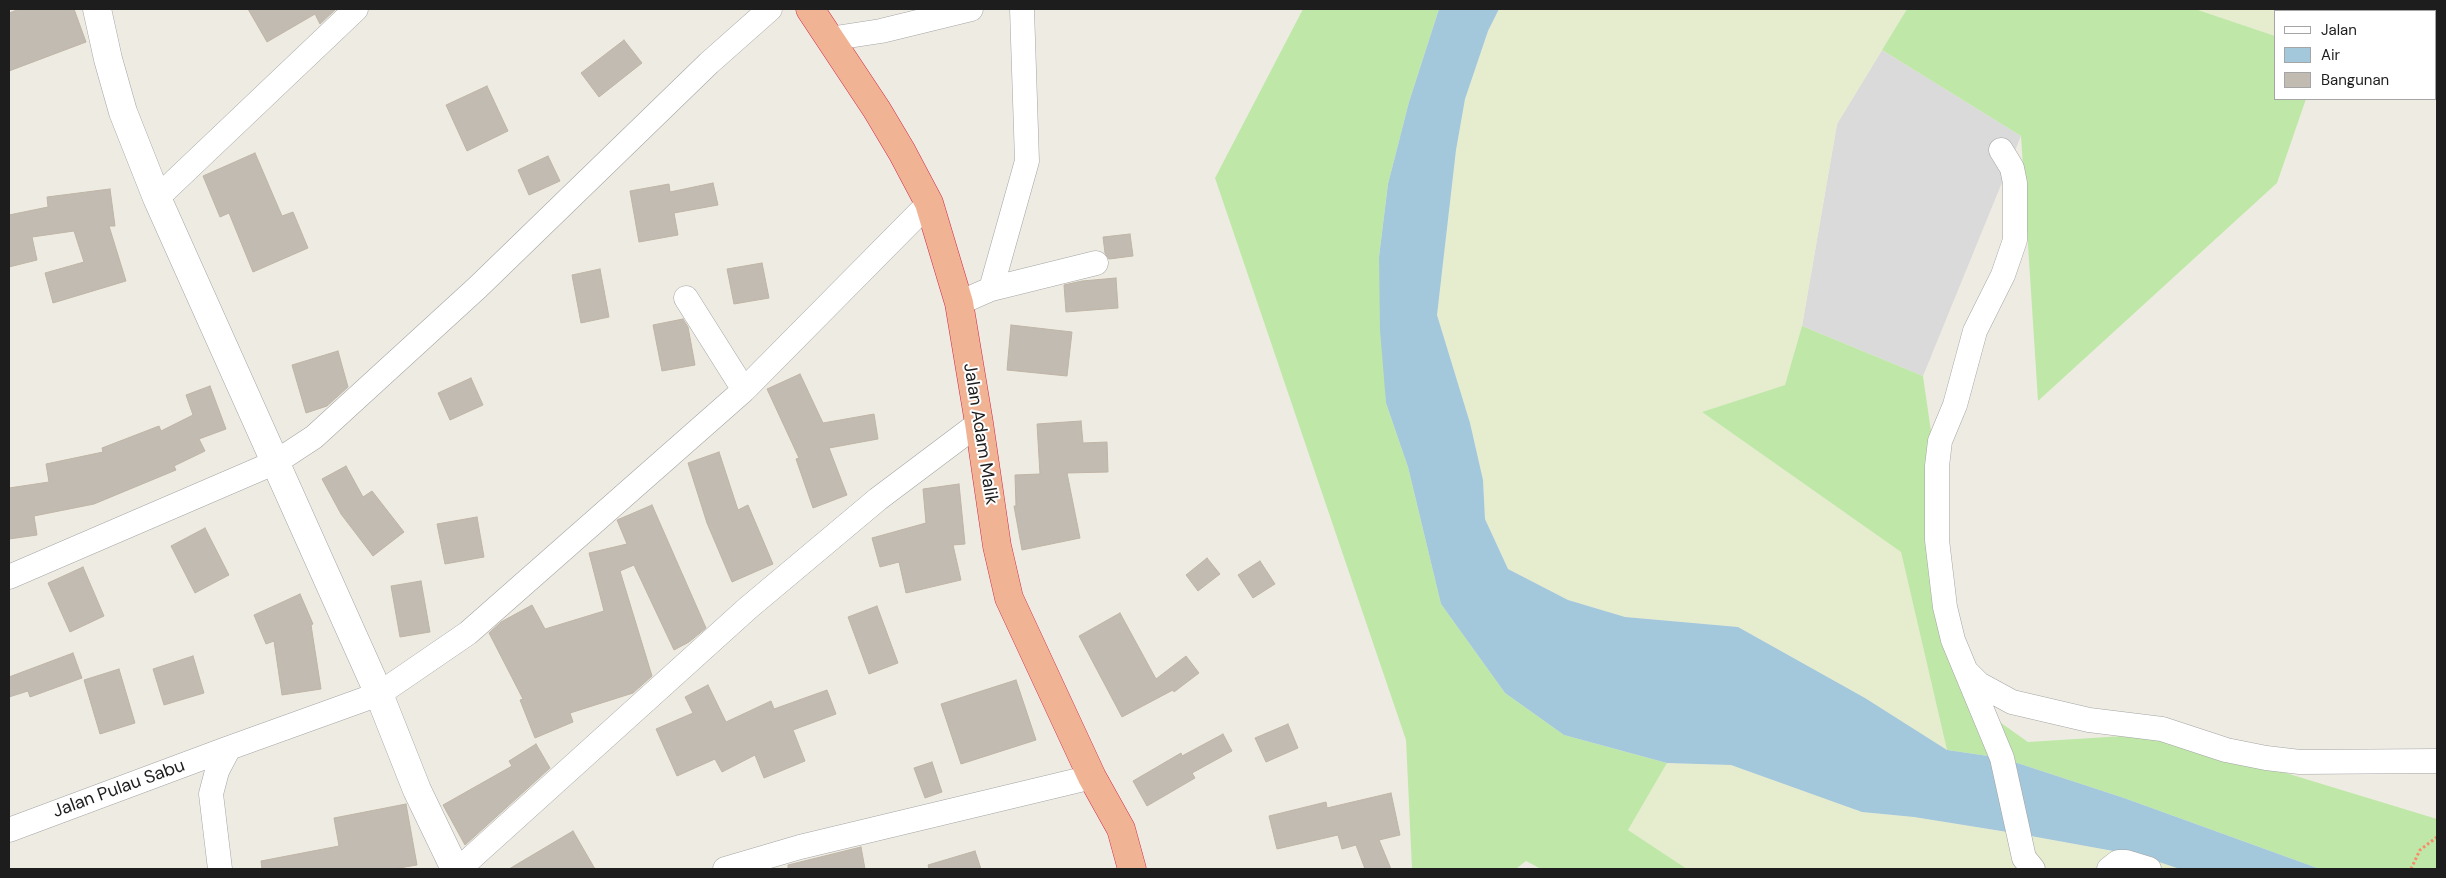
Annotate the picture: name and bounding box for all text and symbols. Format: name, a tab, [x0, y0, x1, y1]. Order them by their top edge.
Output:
legend	[2274, 10, 2436, 100]
text: Jalan	[2321, 20, 2357, 40]
text: Air	[2321, 45, 2340, 65]
text: Bangunan	[2321, 70, 2389, 90]
street label: Jalan Adam Malik	[958, 361, 1002, 507]
street label: Jalan Pulau Sabu	[50, 755, 188, 823]

